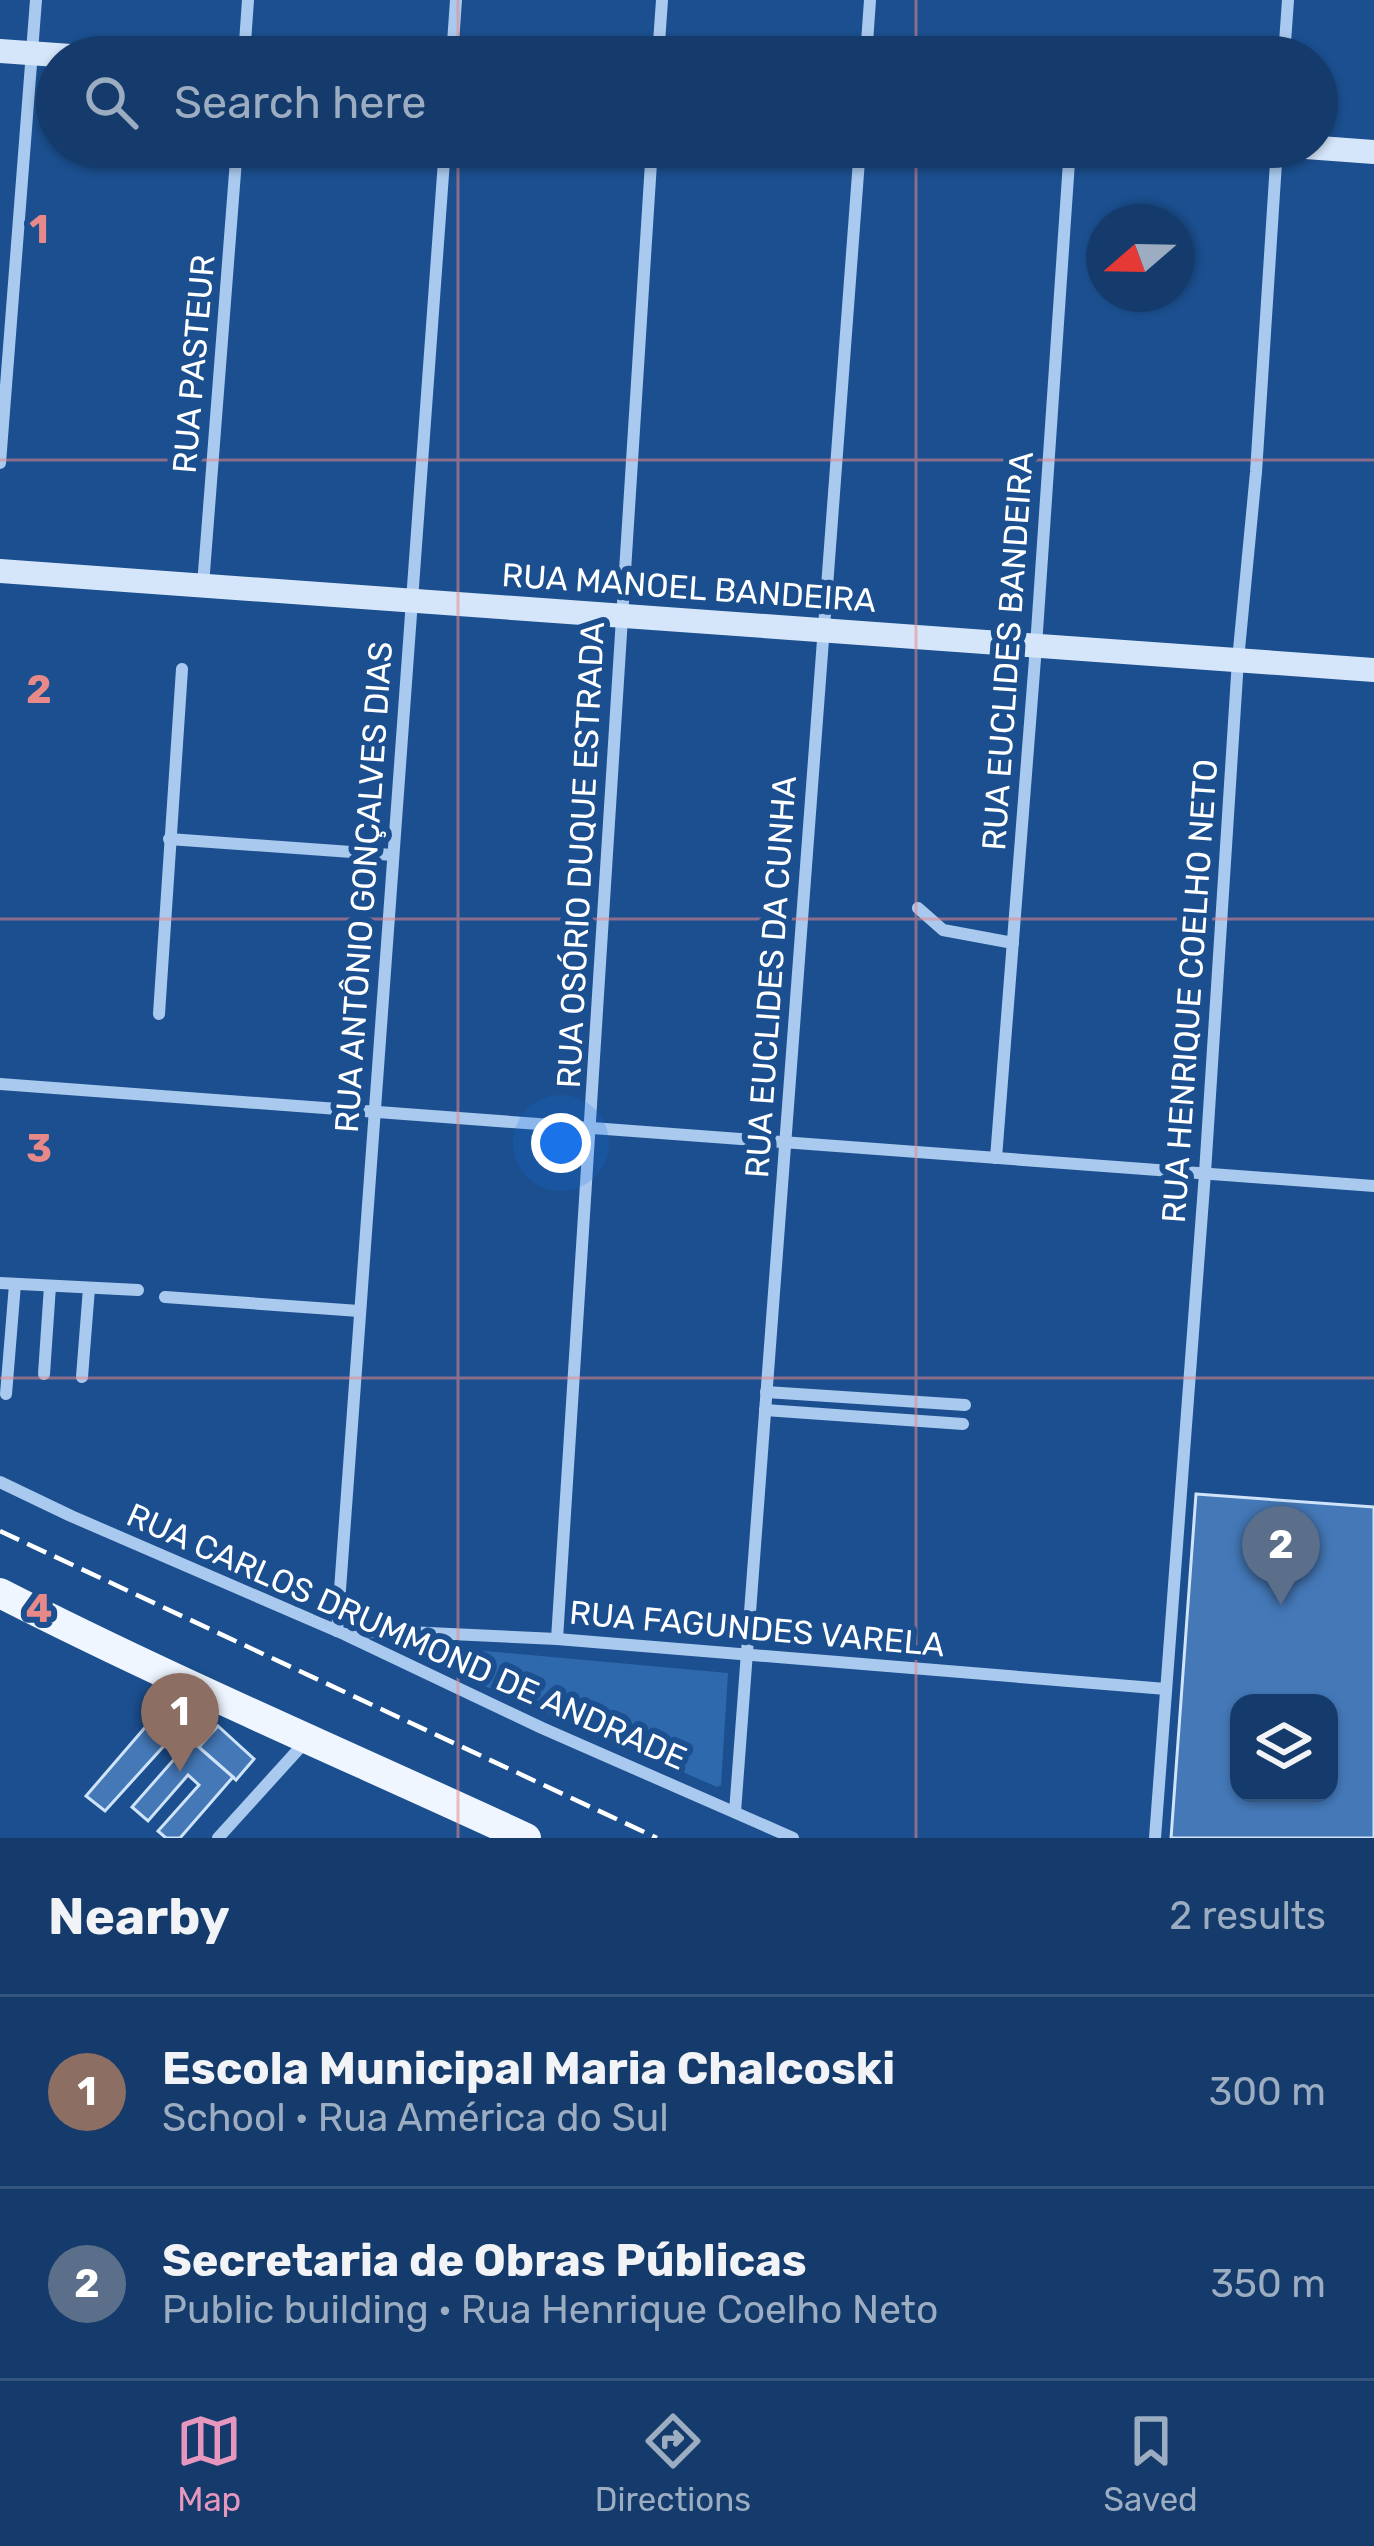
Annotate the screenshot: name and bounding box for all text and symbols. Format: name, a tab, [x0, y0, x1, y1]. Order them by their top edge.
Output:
search box	[36, 36, 1338, 168]
icon: search	[78, 69, 144, 135]
text: Search here	[174, 76, 426, 129]
north arrow	[1086, 204, 1194, 312]
text: 1	[29, 207, 49, 253]
street label: RUA PASTEUR	[165, 253, 222, 475]
street label: RUA EUCLIDES BANDEIRA	[974, 450, 1041, 852]
street label: RUA MANOEL BANDEIRA	[500, 555, 878, 620]
street label: RUA OSÓRIO DUQUE ESTRADA	[549, 621, 612, 1089]
street label: RUA ANTÔNIO GONÇALVES DIAS	[327, 640, 400, 1134]
text: 2	[26, 667, 52, 713]
street label: RUA HENRIQUE COELHO NETO	[1154, 758, 1225, 1224]
street label: RUA EUCLIDES DA CUNHA	[737, 775, 804, 1179]
your location	[531, 1113, 591, 1173]
text: 3	[26, 1126, 52, 1172]
street label: RUA CARLOS DRUMMOND DE ANDRADE	[121, 1495, 693, 1778]
pin: 2	[1242, 1506, 1320, 1605]
text: 4	[26, 1586, 52, 1632]
street label: RUA FAGUNDES VARELA	[568, 1593, 946, 1664]
pin: 1	[141, 1673, 219, 1772]
map controls	[1230, 1694, 1338, 1802]
button: layers	[1230, 1694, 1338, 1802]
text: Nearby	[48, 1886, 230, 1947]
text: 2 results	[1169, 1893, 1326, 1939]
text: Escola Municipal Maria Chalcoski	[162, 2042, 895, 2095]
text: 1	[77, 2069, 97, 2115]
text: 300 m	[1209, 2069, 1326, 2115]
text: School · Rua América do Sul	[162, 2095, 669, 2141]
text: Secretaria de Obras Públicas	[162, 2234, 807, 2287]
text: 2	[74, 2261, 100, 2307]
text: 350 m	[1210, 2261, 1326, 2307]
text: Public building · Rua Henrique Coelho Neto	[162, 2287, 938, 2333]
tab: Map	[176, 2408, 242, 2519]
tab: Directions	[595, 2408, 751, 2519]
tab: Saved	[1104, 2408, 1198, 2519]

